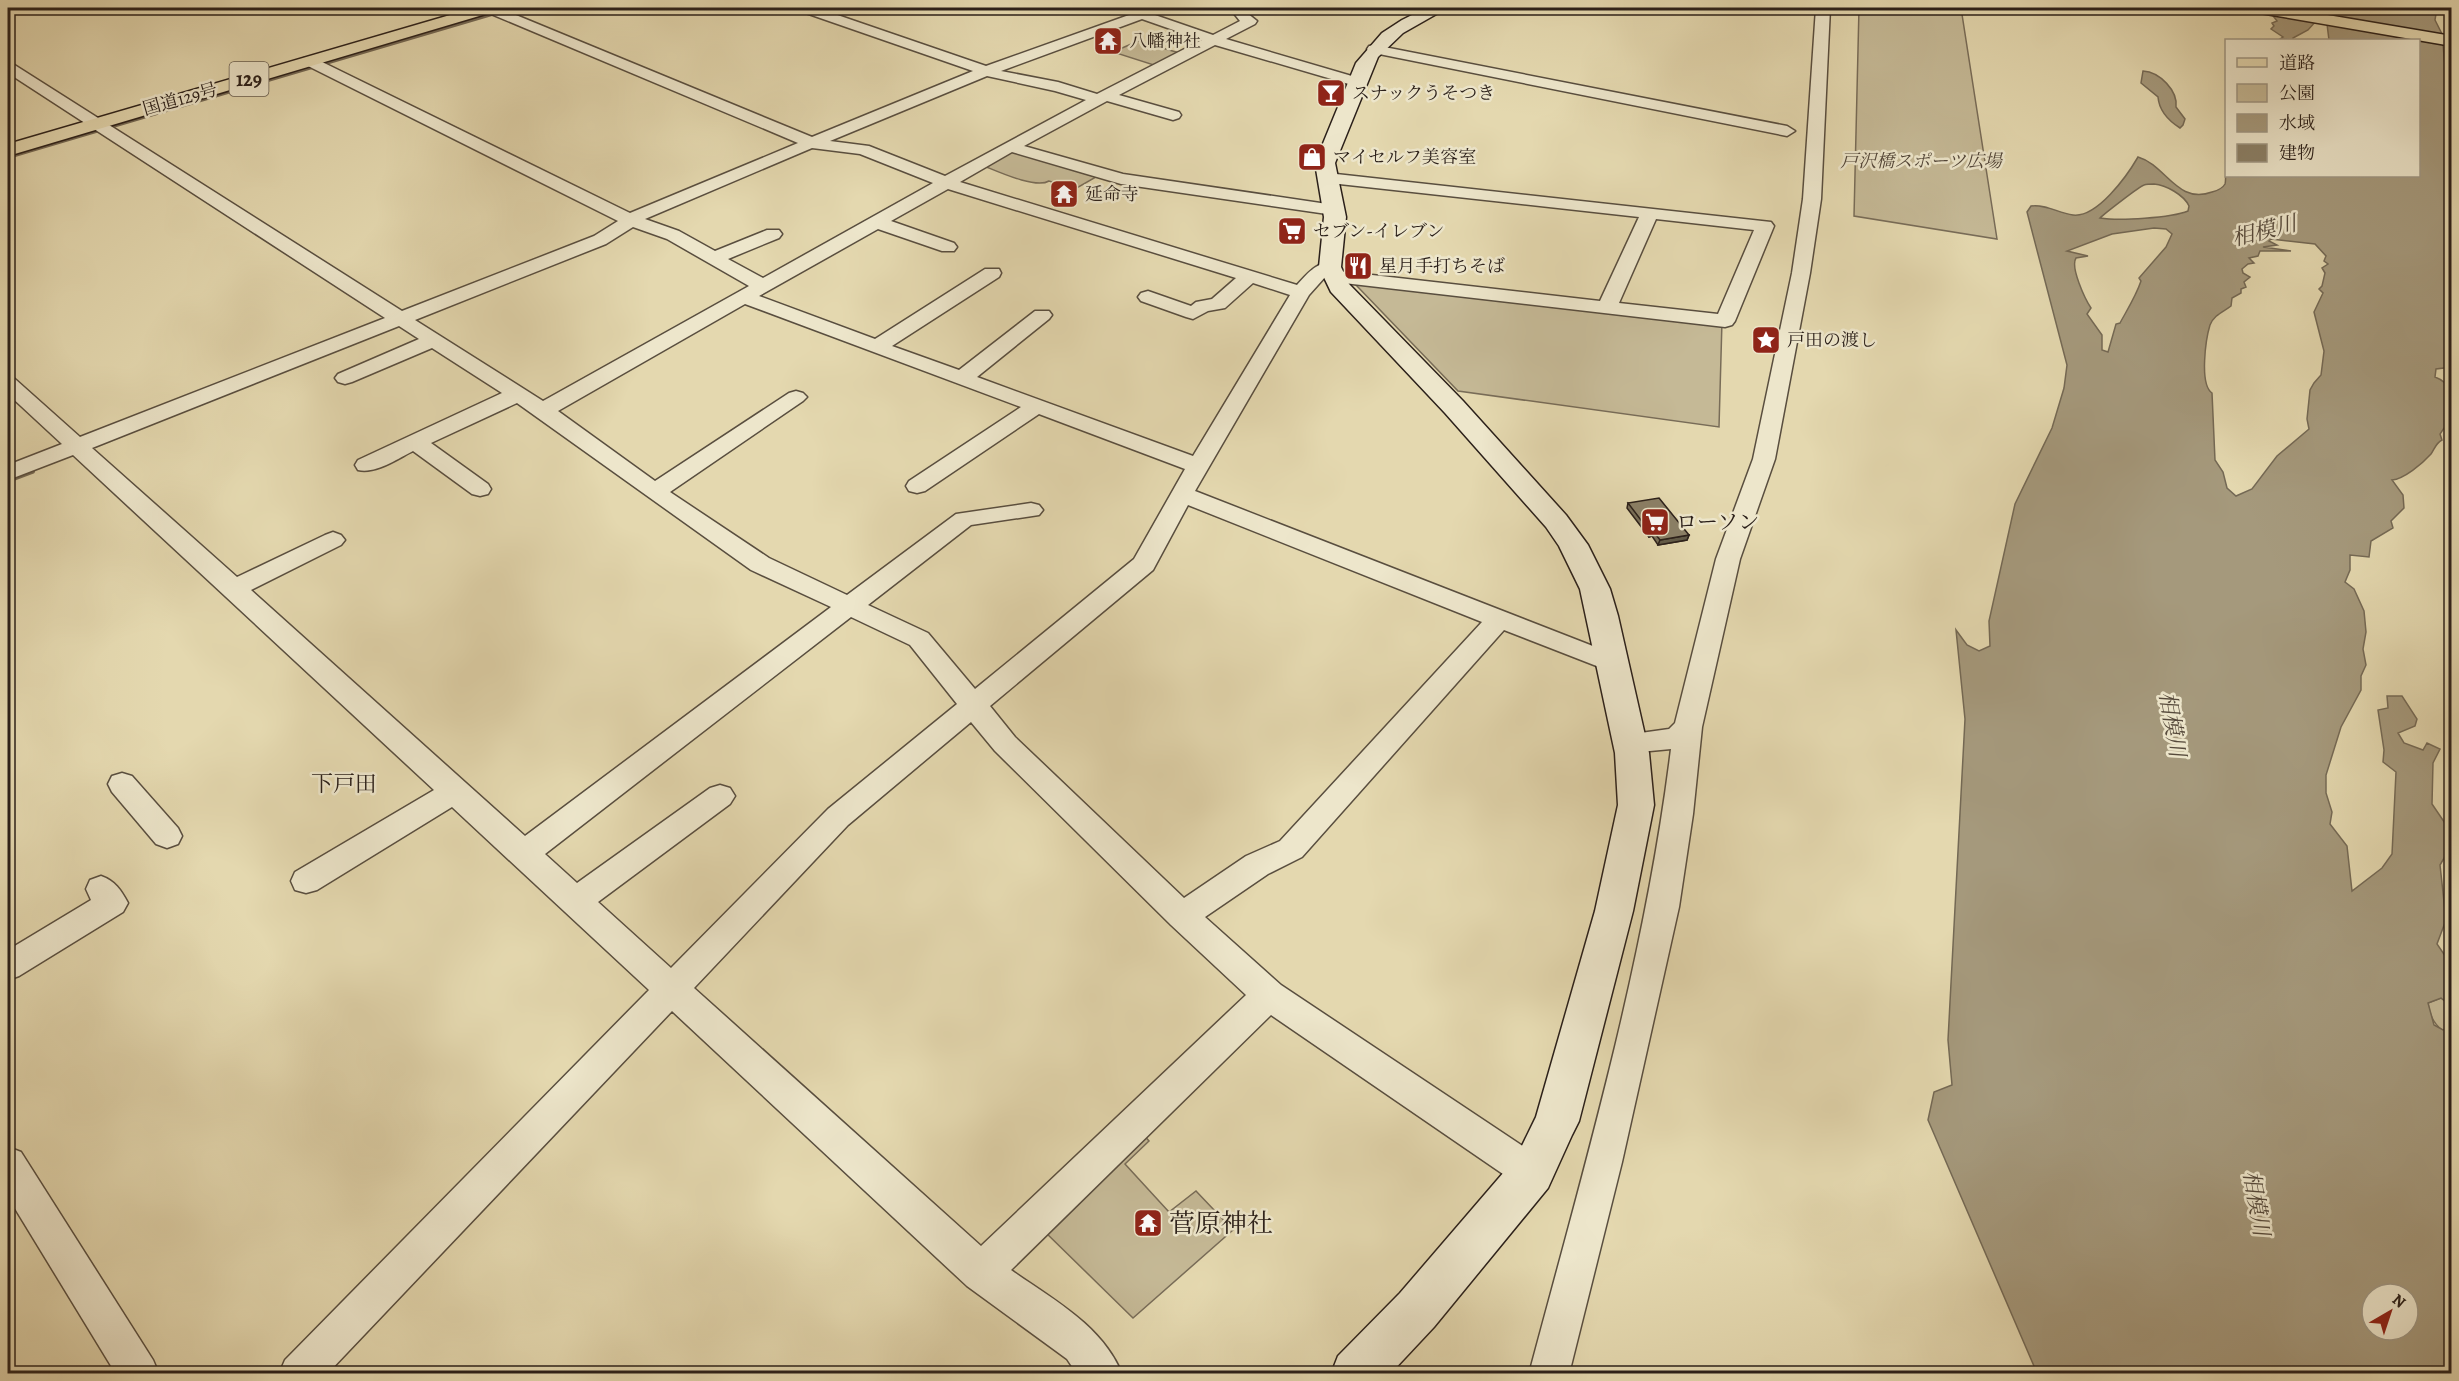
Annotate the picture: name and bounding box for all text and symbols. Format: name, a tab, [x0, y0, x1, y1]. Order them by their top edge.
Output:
temple icon: 八幡神社	[1092, 25, 1124, 57]
place label: 八幡神社	[1129, 29, 1201, 53]
legend	[2225, 39, 2420, 177]
text: 道路	[2279, 51, 2315, 75]
road number: 129	[230, 62, 268, 96]
street label: 国道129号	[140, 77, 220, 121]
bar icon: スナックうそつき	[1315, 77, 1347, 109]
place label: スナックうそつき	[1352, 81, 1495, 105]
text: 公園	[2279, 81, 2315, 105]
text: 水域	[2279, 111, 2315, 135]
shop icon: マイセルフ美容室	[1296, 141, 1328, 173]
text: 建物	[2279, 141, 2315, 165]
place label: マイセルフ美容室	[1333, 145, 1476, 169]
park label: 戸沢橋スポーツ広場	[1840, 149, 2004, 173]
temple icon: 延命寺	[1048, 178, 1080, 210]
place label: 延命寺	[1085, 182, 1139, 206]
water label: 相模川	[2229, 208, 2302, 254]
supermarket icon: セブン-イレブン	[1276, 215, 1308, 247]
place label: セブン-イレブン	[1313, 219, 1444, 243]
restaurant icon: 星月手打ちそば	[1342, 250, 1374, 282]
place label: 星月手打ちそば	[1379, 254, 1505, 278]
place icon: 戸田の渡し	[1750, 324, 1782, 356]
place label: 戸田の渡し	[1787, 328, 1877, 352]
supermarket icon: ローソン	[1639, 506, 1671, 538]
place label: ローソン	[1676, 508, 1759, 536]
water label: 相模川	[2152, 689, 2193, 761]
district label: 下戸田	[311, 769, 377, 799]
water label: 相模川	[2236, 1168, 2277, 1240]
place label: 菅原神社	[1169, 1206, 1273, 1241]
temple icon: 菅原神社	[1132, 1207, 1164, 1239]
north arrow	[2360, 1282, 2420, 1342]
text: N	[2387, 1289, 2411, 1314]

